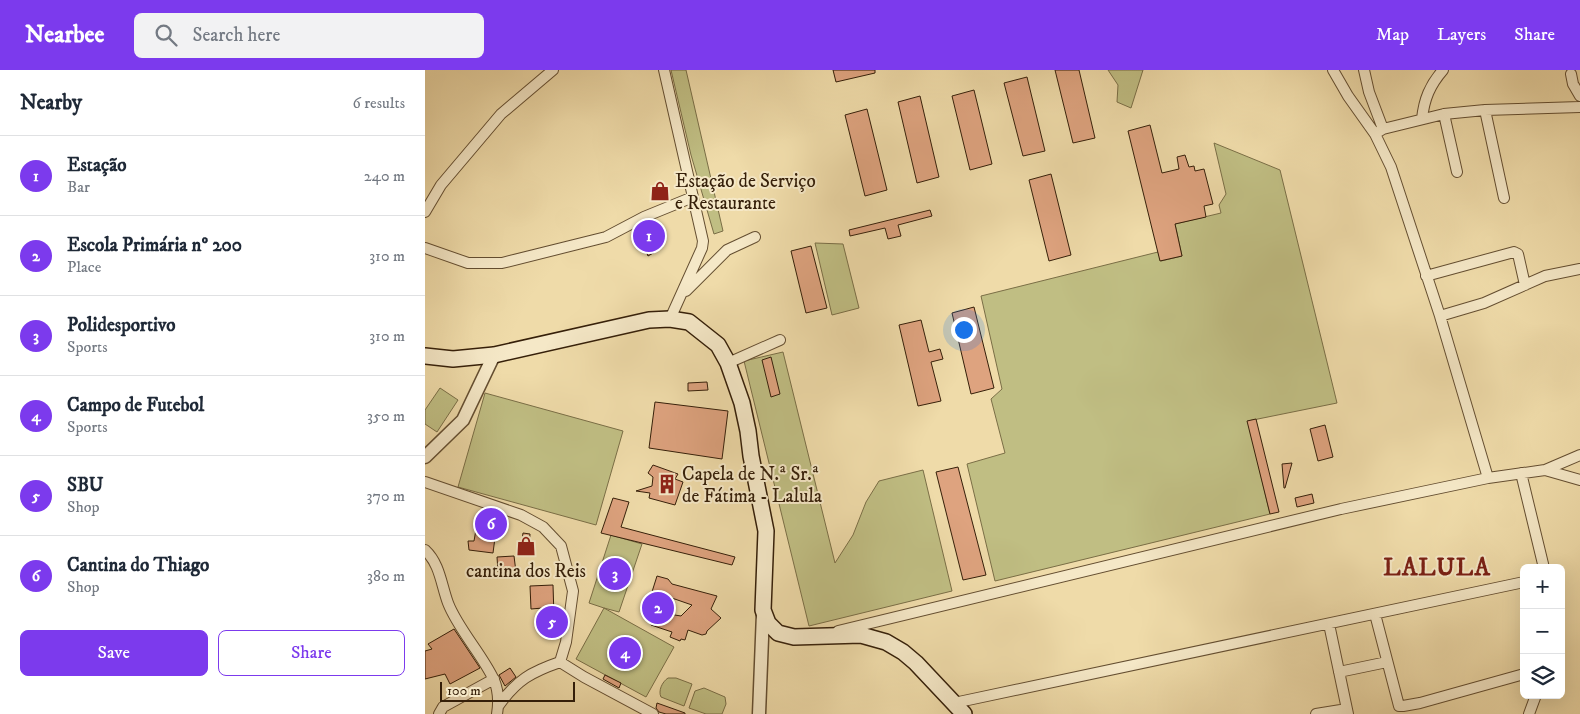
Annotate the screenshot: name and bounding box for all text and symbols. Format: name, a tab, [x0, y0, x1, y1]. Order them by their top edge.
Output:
search box	[134, 13, 484, 58]
text: Nearbee	[25, 20, 104, 50]
icon: search	[152, 21, 180, 49]
text: Search here	[192, 24, 280, 47]
text: Map	[1376, 24, 1409, 46]
text: Layers	[1437, 24, 1486, 46]
text: Share	[1514, 24, 1555, 46]
text: Nearby	[20, 90, 82, 116]
text: 6 results	[352, 93, 405, 113]
text: Estação	[67, 154, 126, 177]
text: 1	[33, 166, 39, 186]
text: 240 m	[364, 166, 405, 186]
place label: Estação de Serviço e Restaurante	[675, 170, 816, 215]
text: Bar	[67, 177, 90, 197]
shop icon: Estação de Serviço e Restaurante	[649, 180, 671, 202]
pin: 1	[633, 217, 665, 255]
text: Escola Primária nº 200	[67, 234, 242, 257]
text: 2	[32, 246, 40, 266]
text: 310 m	[369, 246, 405, 266]
text: Place	[67, 257, 101, 277]
text: Polidesportivo	[67, 314, 175, 337]
your location	[951, 317, 977, 343]
text: 3	[33, 326, 39, 346]
text: 310 m	[369, 326, 405, 346]
text: Sports	[67, 337, 108, 357]
text: Campo de Futebol	[67, 394, 204, 417]
text: 4	[31, 406, 41, 426]
text: 350 m	[367, 406, 405, 426]
text: Sports	[67, 417, 108, 437]
place label: Capela de N.ª Sr.ª de Fátima - Lalula	[682, 463, 822, 508]
building icon: Capela de N.ª Sr.ª de Fátima - Lalula	[656, 473, 678, 495]
text: SBU	[67, 474, 104, 497]
text: 5	[32, 486, 40, 506]
text: 370 m	[367, 486, 405, 506]
text: Shop	[67, 497, 100, 517]
pin: 6	[475, 505, 507, 543]
shop icon: cantina dos Reis	[515, 535, 537, 557]
district label: LALULA	[1383, 553, 1491, 583]
text: Cantina do Thiago	[67, 554, 209, 577]
pin: 3	[599, 555, 631, 593]
place label: cantina dos Reis	[466, 560, 586, 583]
map controls	[1520, 564, 1565, 699]
button: +	[1520, 564, 1565, 609]
text: 6	[32, 566, 40, 586]
text: 380 m	[367, 566, 405, 586]
text: Shop	[67, 577, 100, 597]
pin: 2	[642, 589, 674, 627]
pin: 5	[536, 603, 568, 641]
button: −	[1520, 609, 1565, 654]
button: Save	[20, 630, 208, 676]
button: Share	[218, 630, 405, 676]
pin: 4	[609, 634, 641, 672]
button: layers	[1520, 654, 1565, 699]
scale bar	[440, 679, 575, 702]
text: 100 m	[447, 682, 481, 700]

